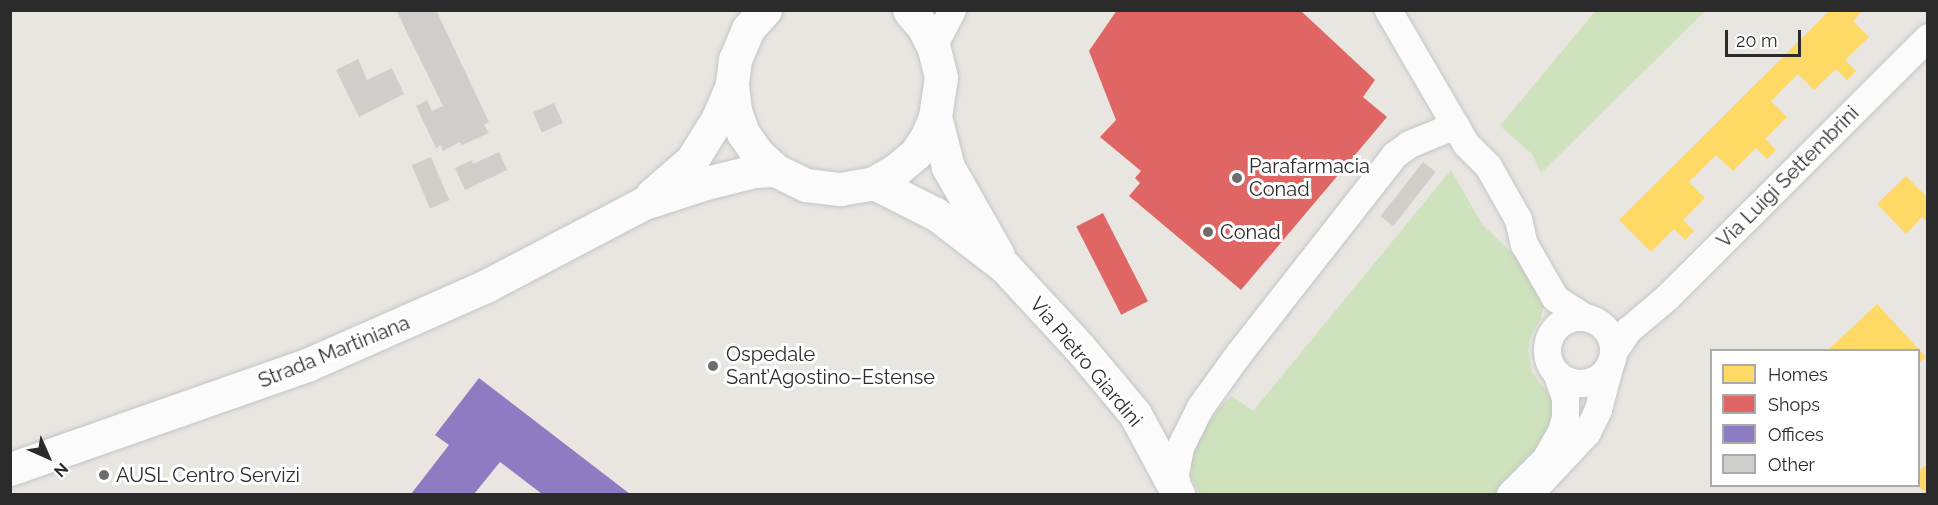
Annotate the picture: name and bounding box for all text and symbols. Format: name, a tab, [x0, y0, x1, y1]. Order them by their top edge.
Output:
scale bar	[1728, 18, 1804, 56]
text: 20 m	[1736, 30, 1778, 51]
street label: Via Luigi Settembrini	[1712, 101, 1864, 253]
place label: Parafarmacia Conad	[1249, 154, 1370, 201]
marker: Parafarmacia Conad	[1230, 171, 1244, 185]
place label: Conad	[1220, 220, 1281, 244]
marker: Conad	[1201, 225, 1215, 239]
street label: Via Pietro Giardini	[1025, 292, 1147, 432]
street label: Strada Martiniana	[255, 311, 413, 393]
place label: Ospedale Sant’Agostino–Estense	[726, 342, 935, 389]
legend	[1710, 349, 1920, 487]
marker: Ospedale Sant’Agostino–Estense	[704, 357, 722, 375]
text: Homes	[1768, 364, 1828, 385]
text: Shops	[1768, 394, 1820, 415]
text: Offices	[1768, 424, 1824, 445]
north arrow	[18, 427, 78, 487]
text: Other	[1768, 454, 1815, 475]
text: N	[50, 459, 72, 481]
place label: AUSL Centro Servizi	[116, 463, 300, 487]
marker: AUSL Centro Servizi	[97, 468, 111, 482]

